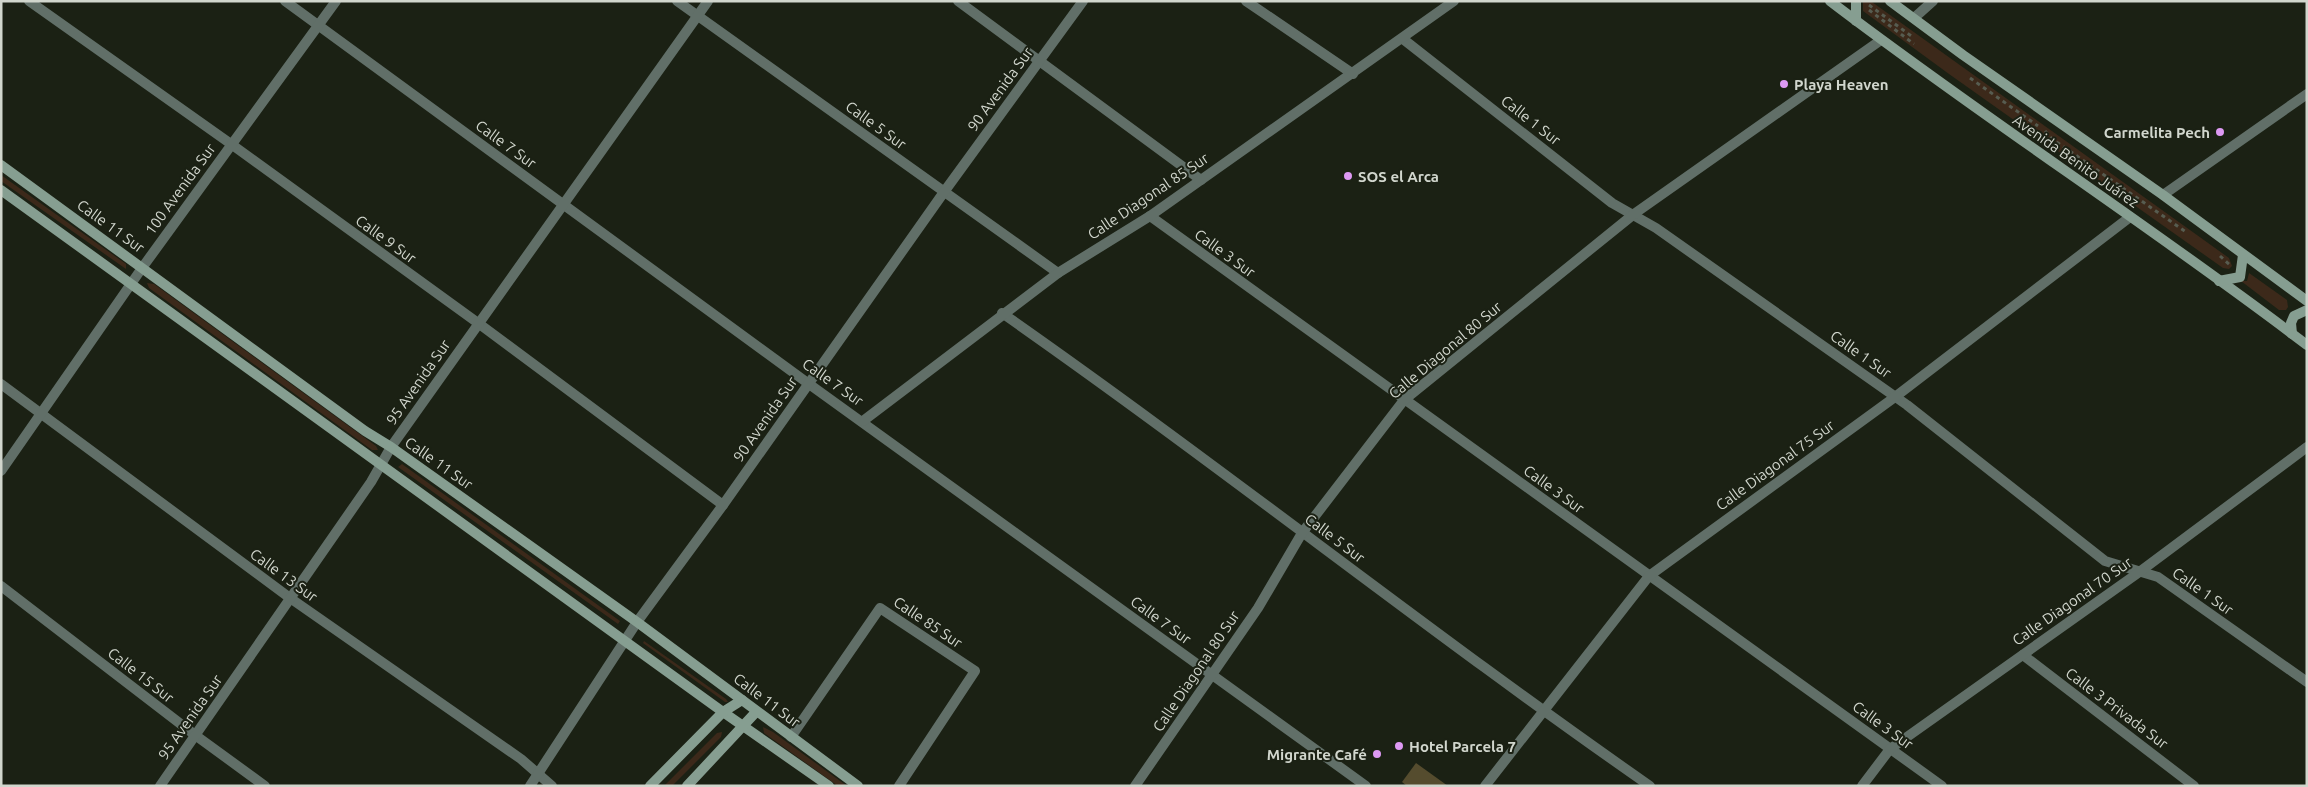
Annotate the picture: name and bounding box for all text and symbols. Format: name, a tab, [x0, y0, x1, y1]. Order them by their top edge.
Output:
street label: 90 Avenida Sur	[964, 43, 1036, 134]
place label: Playa Heaven	[1794, 76, 1889, 93]
marker: Playa Heaven	[1778, 78, 1790, 90]
street label: Calle 1 Sur	[1498, 92, 1564, 149]
street label: Calle 5 Sur	[842, 97, 910, 153]
street label: Avenida Benito Juárez	[2010, 111, 2142, 211]
street label: Calle 7 Sur	[472, 116, 540, 172]
place label: Carmelita Pech	[2104, 124, 2210, 141]
marker: Carmelita Pech	[2214, 126, 2226, 138]
street label: 100 Avenida Sur	[141, 140, 219, 238]
street label: Calle Diagonal 85 Sur	[1084, 149, 1212, 243]
place label: SOS el Arca	[1358, 168, 1439, 185]
marker: SOS el Arca	[1342, 170, 1354, 182]
street label: Calle 11 Sur	[74, 196, 148, 256]
street label: Calle 9 Sur	[352, 211, 420, 267]
street label: Calle 3 Sur	[1191, 225, 1259, 281]
street label: Calle Diagonal 80 Sur	[1385, 298, 1505, 402]
street label: Calle 1 Sur	[1827, 327, 1895, 381]
street label: 95 Avenida Sur	[382, 336, 454, 428]
street label: Calle 7 Sur	[799, 355, 867, 409]
street label: 90 Avenida Sur	[729, 373, 801, 465]
street label: Calle Diagonal 75 Sur	[1713, 416, 1838, 514]
street label: Calle 11 Sur	[402, 433, 476, 493]
street label: Calle 3 Sur	[1520, 461, 1588, 517]
street label: Calle 5 Sur	[1302, 510, 1369, 566]
street label: Calle 13 Sur	[247, 545, 321, 605]
street label: Calle Diagonal 70 Sur	[2009, 553, 2135, 649]
street label: Calle 1 Sur	[2169, 564, 2237, 618]
street label: Calle 7 Sur	[1127, 592, 1195, 648]
street label: Calle 85 Sur	[891, 593, 966, 651]
street label: Calle Diagonal 80 Sur	[1149, 607, 1243, 735]
street label: Calle 15 Sur	[105, 644, 178, 706]
street label: Calle 3 Privada Sur	[2062, 664, 2172, 752]
street label: Calle 11 Sur	[730, 669, 804, 731]
street label: 95 Avenida Sur	[154, 671, 226, 763]
street label: Calle 3 Sur	[1849, 697, 1917, 753]
place label: Hotel Parcela 7	[1409, 738, 1516, 755]
marker: Hotel Parcela 7	[1393, 740, 1405, 752]
place label: Migrante Café	[1267, 746, 1367, 763]
marker: Migrante Café	[1371, 748, 1383, 760]

